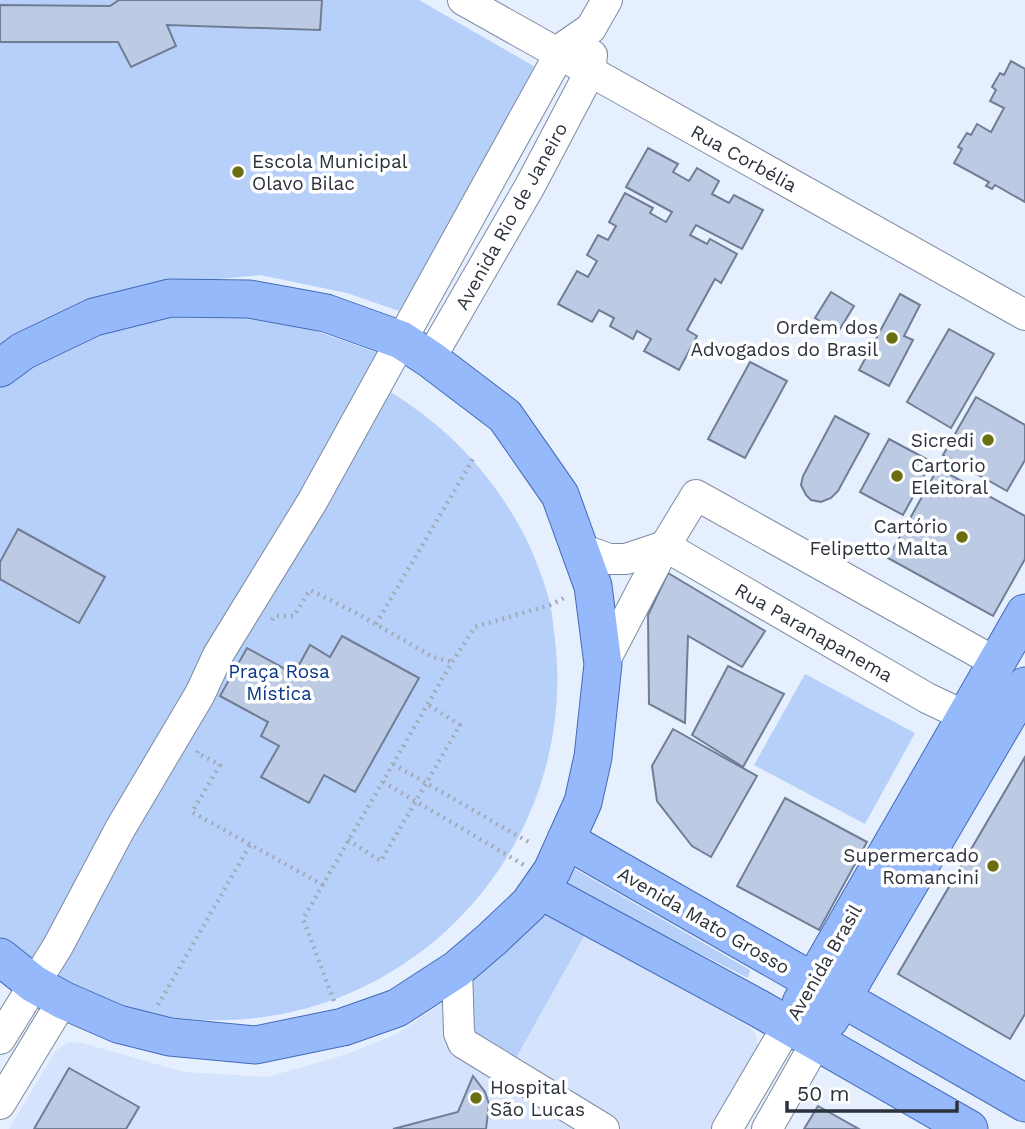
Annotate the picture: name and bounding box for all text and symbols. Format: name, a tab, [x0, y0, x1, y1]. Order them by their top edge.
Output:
street label: Avenida Rio de Janeiro	[450, 119, 573, 314]
street label: Rua Corbélia	[687, 120, 801, 197]
place label: Escola Municipal Olavo Bilac	[252, 150, 408, 195]
marker: Escola Municipal Olavo Bilac	[230, 164, 246, 180]
place label: Ordem dos Advogados do Brasil	[690, 316, 878, 361]
marker: Ordem dos Advogados do Brasil	[884, 330, 900, 346]
place label: Sicredi	[911, 429, 974, 452]
marker: Sicredi	[980, 432, 996, 448]
place label: Cartorio Eleitoral	[911, 454, 989, 499]
marker: Cartorio Eleitoral	[889, 468, 905, 484]
place label: Cartório Felipetto Malta	[809, 515, 948, 560]
marker: Cartório Felipetto Malta	[954, 529, 970, 545]
street label: Rua Paranapanema	[731, 578, 897, 687]
park label: Praça Rosa Mística	[228, 660, 330, 705]
place label: Supermercado Romancini	[843, 844, 979, 889]
marker: Supermercado Romancini	[985, 858, 1001, 874]
street label: Avenida Mato Grosso	[614, 862, 794, 979]
street label: Avenida Brasil	[782, 900, 867, 1024]
scale bar	[787, 1070, 957, 1114]
place label: Hospital São Lucas	[490, 1076, 585, 1121]
text: 50 m	[797, 1081, 849, 1106]
marker: Hospital São Lucas	[468, 1090, 484, 1106]

